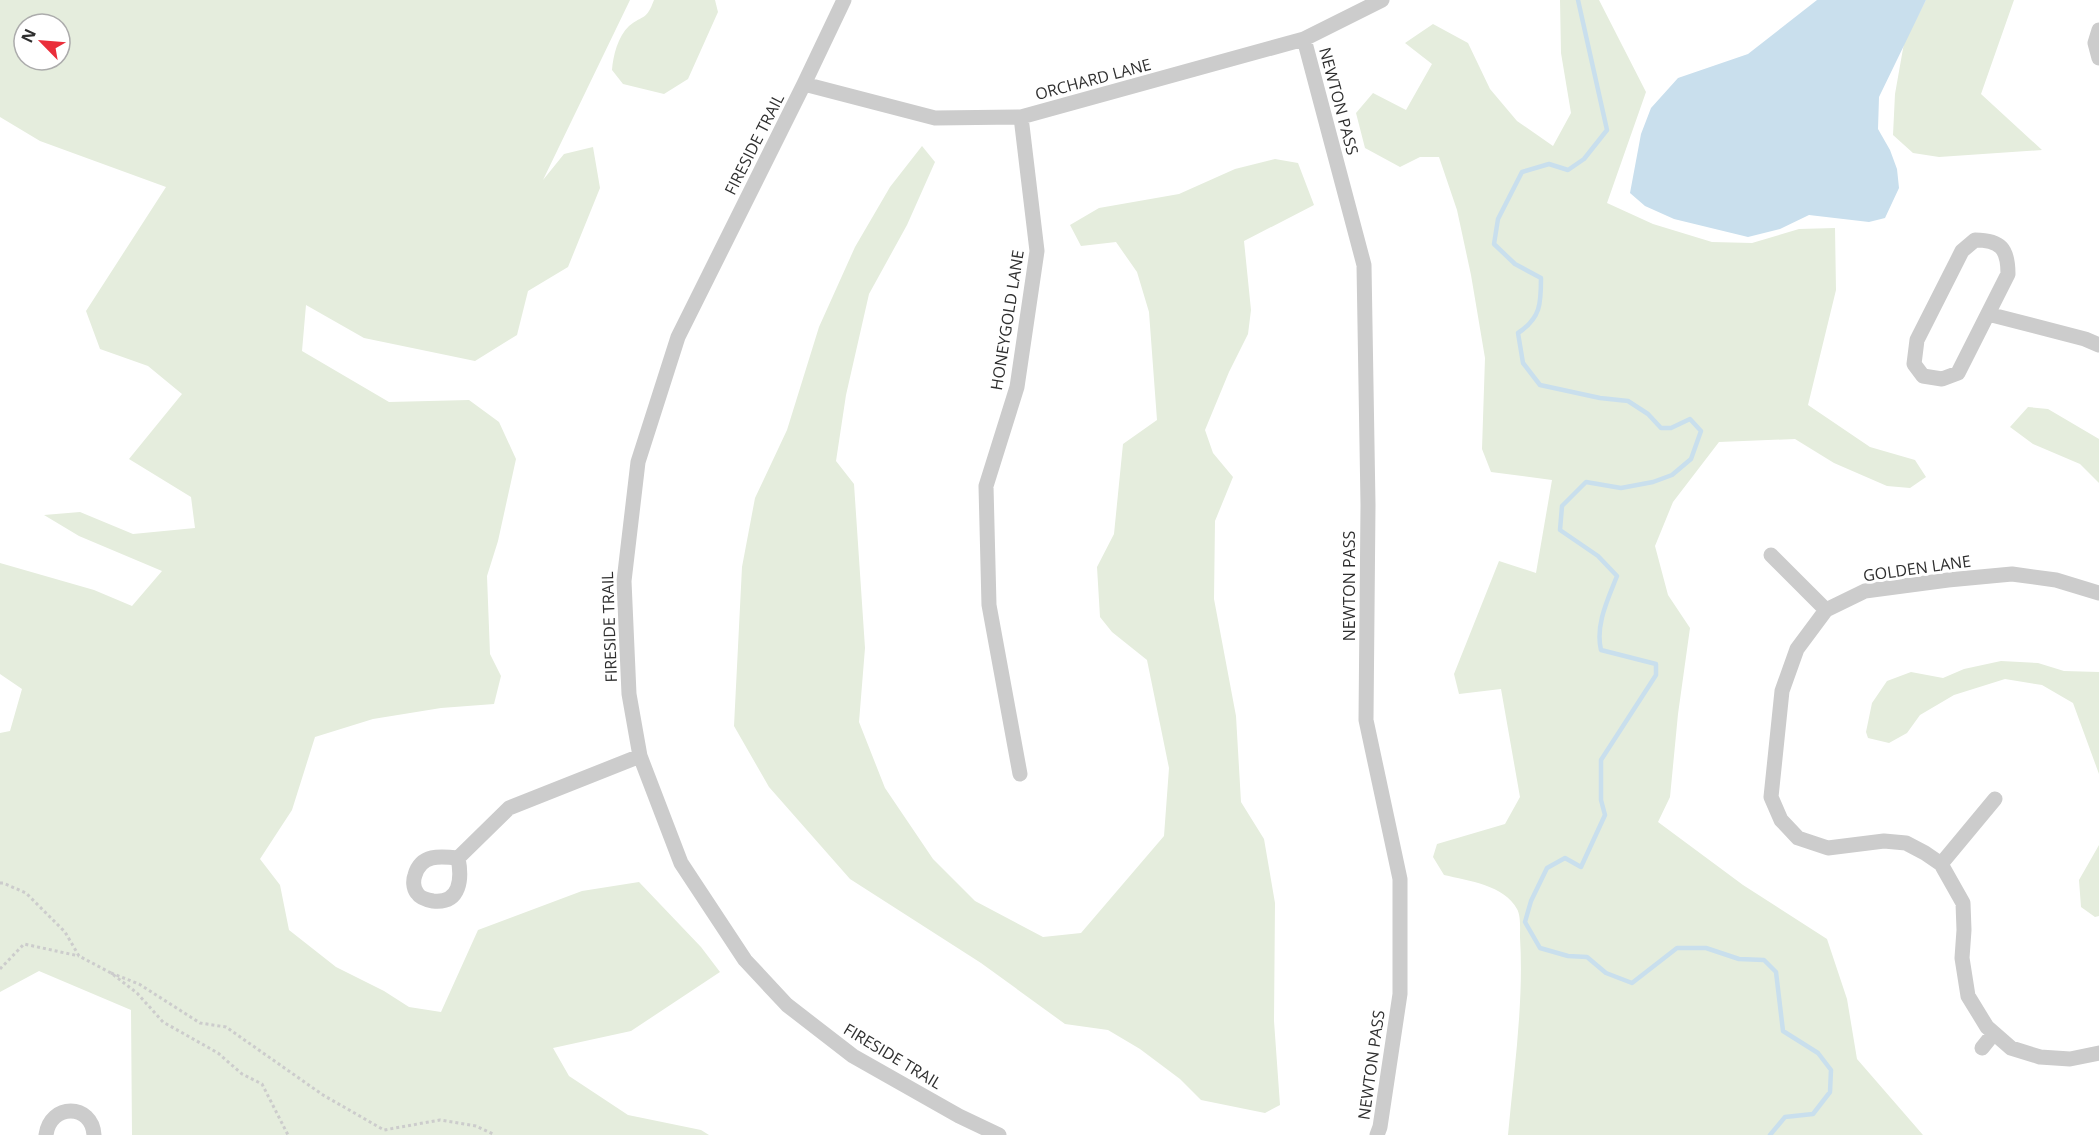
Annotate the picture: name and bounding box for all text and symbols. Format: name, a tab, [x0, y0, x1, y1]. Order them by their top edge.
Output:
north arrow	[12, 12, 72, 72]
text: N	[16, 25, 41, 46]
street label: NEWTON PASS	[1314, 45, 1364, 157]
street label: ORCHARD LANE	[1033, 53, 1153, 105]
street label: FIRESIDE TRAIL	[719, 90, 789, 198]
street label: HONEYGOLD LANE	[985, 248, 1029, 392]
street label: NEWTON PASS	[1338, 531, 1360, 641]
street label: GOLDEN LANE	[1862, 550, 1972, 586]
street label: FIRESIDE TRAIL	[596, 571, 622, 683]
street label: NEWTON PASS	[1352, 1009, 1390, 1121]
street label: FIRESIDE TRAIL	[840, 1018, 946, 1094]

